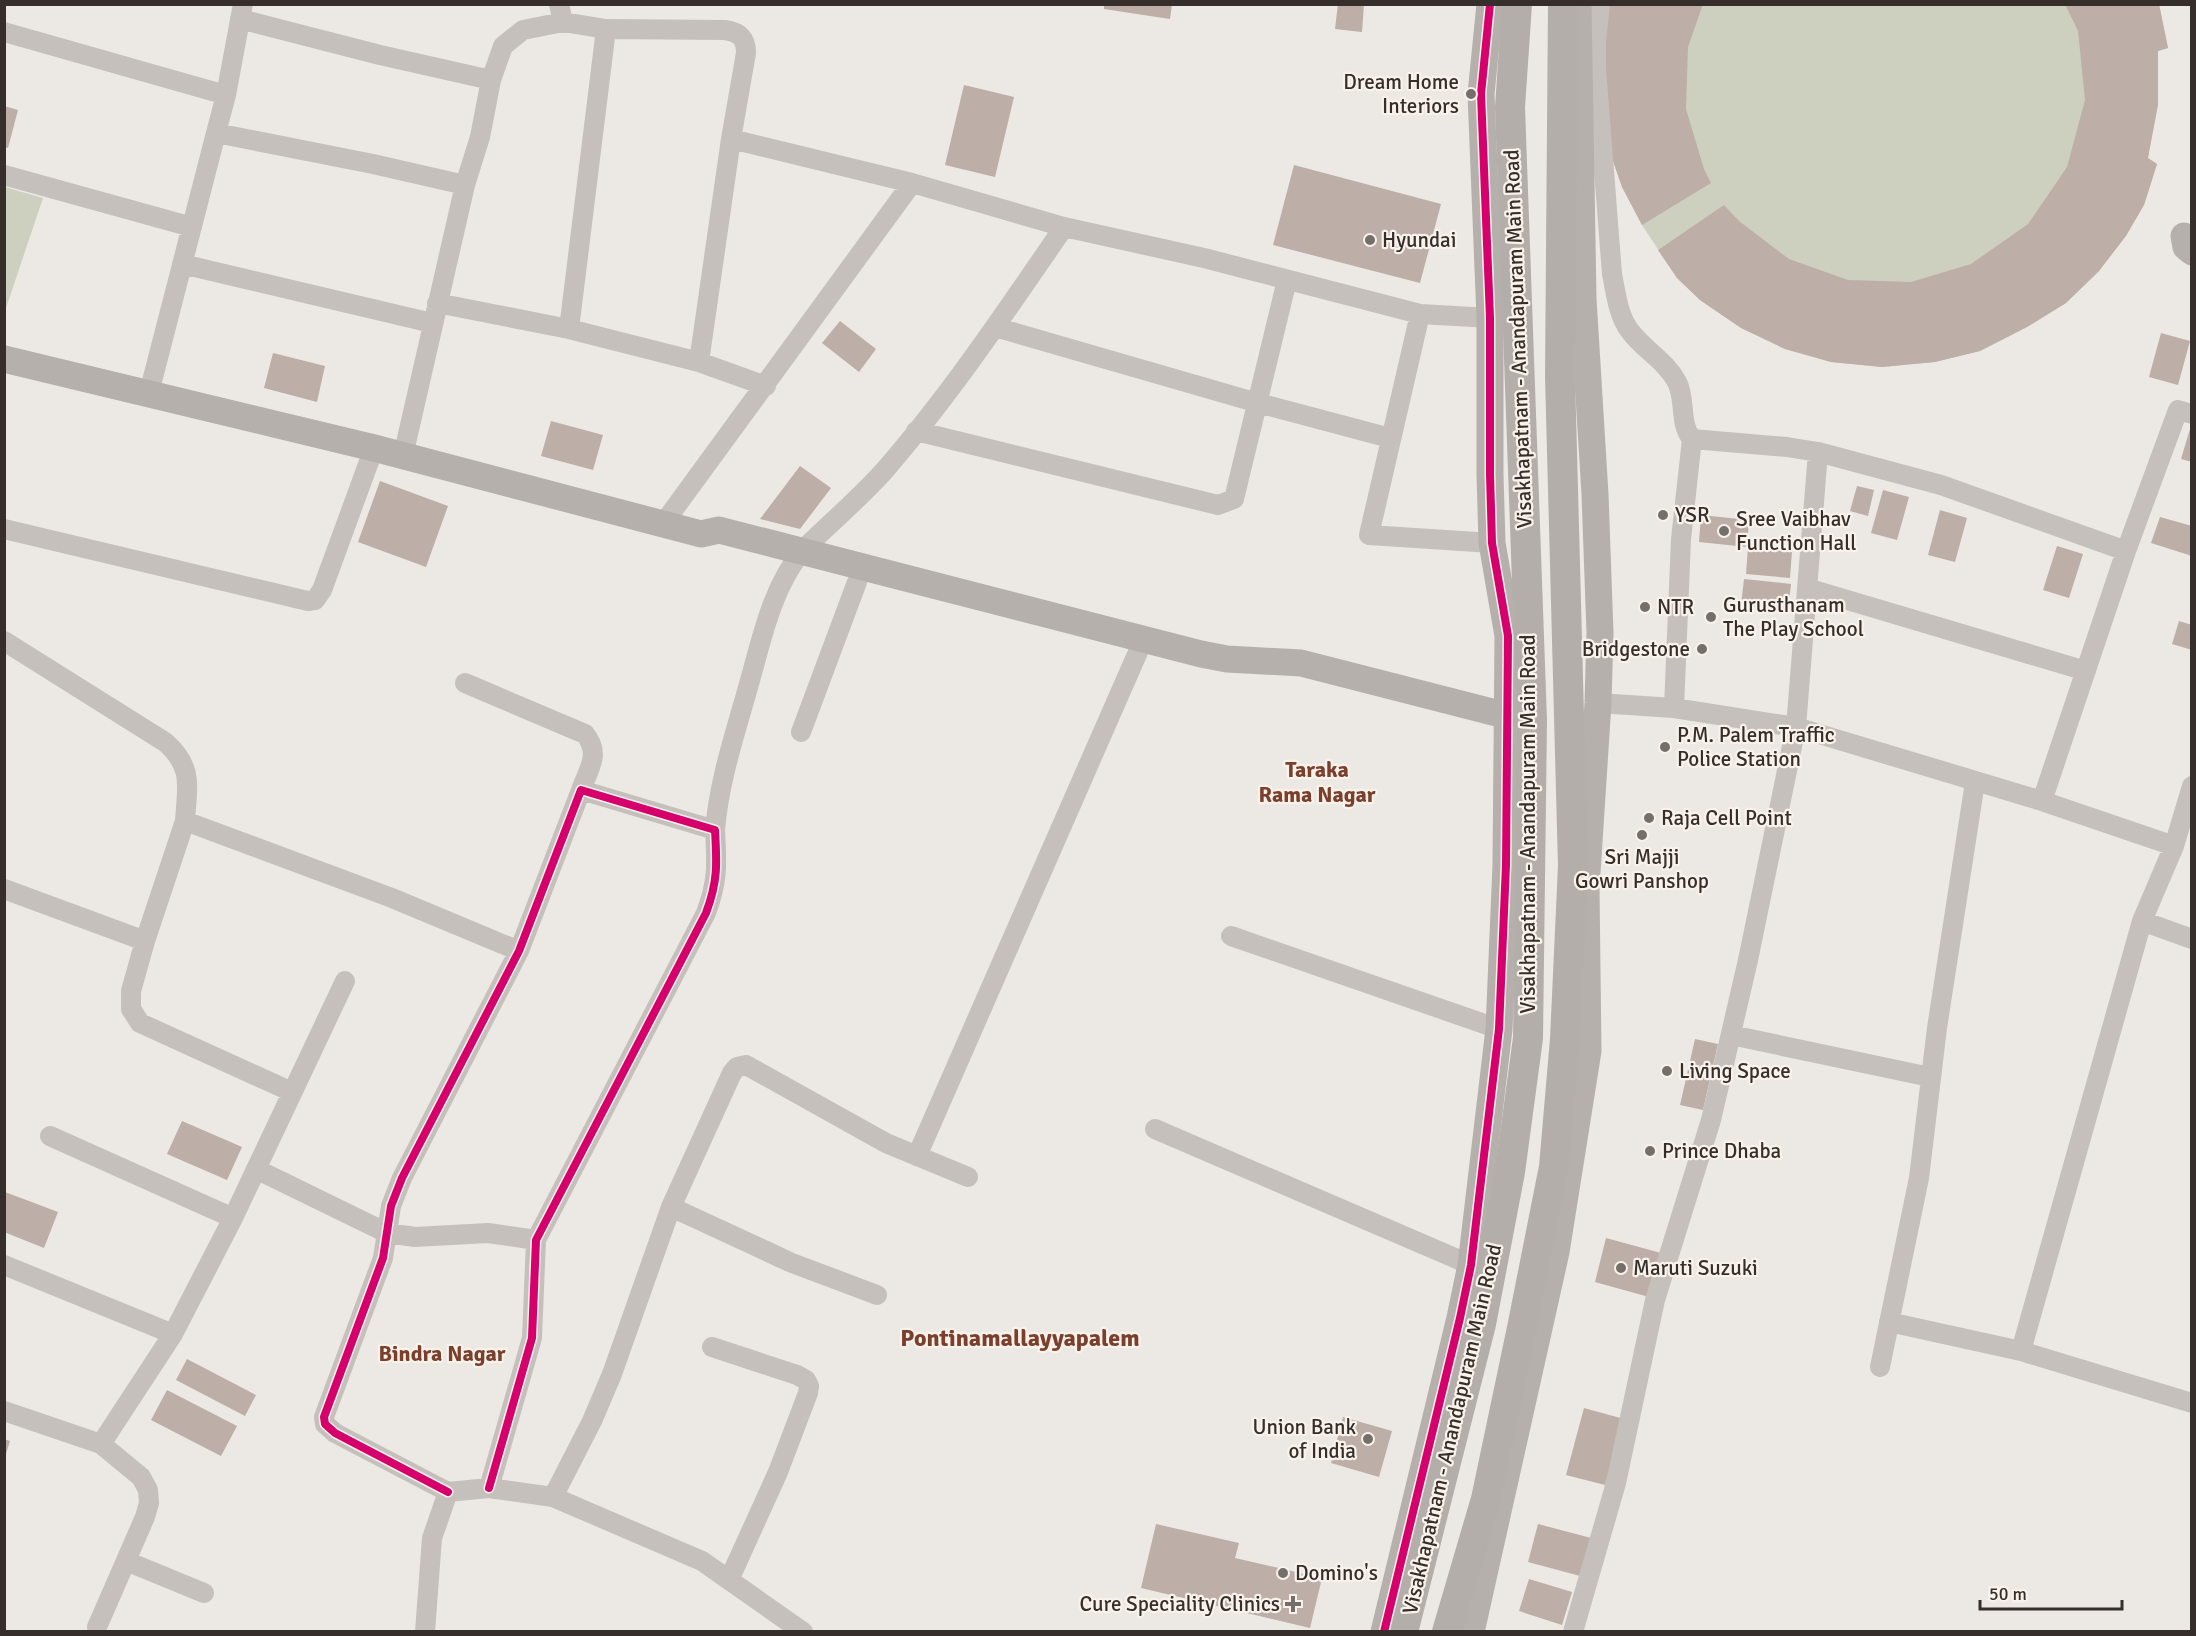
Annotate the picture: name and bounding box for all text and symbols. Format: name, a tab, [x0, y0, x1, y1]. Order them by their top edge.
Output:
place label: Dream Home Interiors	[1343, 69, 1459, 119]
marker: Dream Home Interiors	[1464, 87, 1478, 101]
street label: Visakhapatnam - Anandapuram Main Road	[1498, 149, 1538, 529]
place label: Hyundai	[1382, 227, 1456, 253]
marker: Hyundai	[1363, 233, 1377, 247]
place label: YSR	[1675, 502, 1710, 528]
place label: Sree Vaibhav Function Hall	[1736, 506, 1856, 556]
marker: YSR	[1656, 508, 1670, 522]
marker: Sree Vaibhav Function Hall	[1717, 524, 1731, 538]
place label: Gurusthanam The Play School	[1723, 592, 1864, 642]
place label: NTR	[1657, 594, 1694, 620]
marker: NTR	[1638, 600, 1652, 614]
marker: Gurusthanam The Play School	[1704, 610, 1718, 624]
street label: Visakhapatnam - Anandapuram Main Road	[1515, 634, 1541, 1014]
place label: Bridgestone	[1582, 636, 1690, 662]
marker: Bridgestone	[1695, 642, 1709, 656]
place label: P.M. Palem Traffic Police Station	[1677, 722, 1835, 772]
marker: P.M. Palem Traffic Police Station	[1658, 740, 1672, 754]
district label: Taraka Rama Nagar	[1259, 756, 1376, 808]
place label: Raja Cell Point	[1661, 805, 1792, 831]
marker: Raja Cell Point	[1642, 811, 1656, 825]
marker: Sri Majji Gowri Panshop	[1635, 828, 1649, 842]
place label: Sri Majji Gowri Panshop	[1575, 844, 1709, 894]
place label: Living Space	[1679, 1058, 1791, 1084]
marker: Living Space	[1660, 1064, 1674, 1078]
place label: Prince Dhaba	[1662, 1138, 1781, 1164]
marker: Prince Dhaba	[1643, 1144, 1657, 1158]
street label: Visakhapatnam - Anandapuram Main Road	[1397, 1241, 1507, 1617]
place label: Maruti Suzuki	[1633, 1255, 1758, 1281]
marker: Maruti Suzuki	[1614, 1261, 1628, 1275]
district label: Pontinamallayyapalem	[900, 1323, 1140, 1353]
district label: Bindra Nagar	[379, 1340, 506, 1367]
place label: Union Bank of India	[1252, 1414, 1356, 1464]
marker: Union Bank of India	[1361, 1432, 1375, 1446]
place label: Domino's	[1295, 1560, 1378, 1586]
marker: Domino's	[1276, 1566, 1290, 1580]
scale bar	[1980, 1573, 2122, 1611]
text: 50 m	[1989, 1583, 2027, 1605]
place label: Cure Speciality Clinics	[1080, 1591, 1280, 1617]
marker: Cure Speciality Clinics	[1284, 1595, 1302, 1613]

